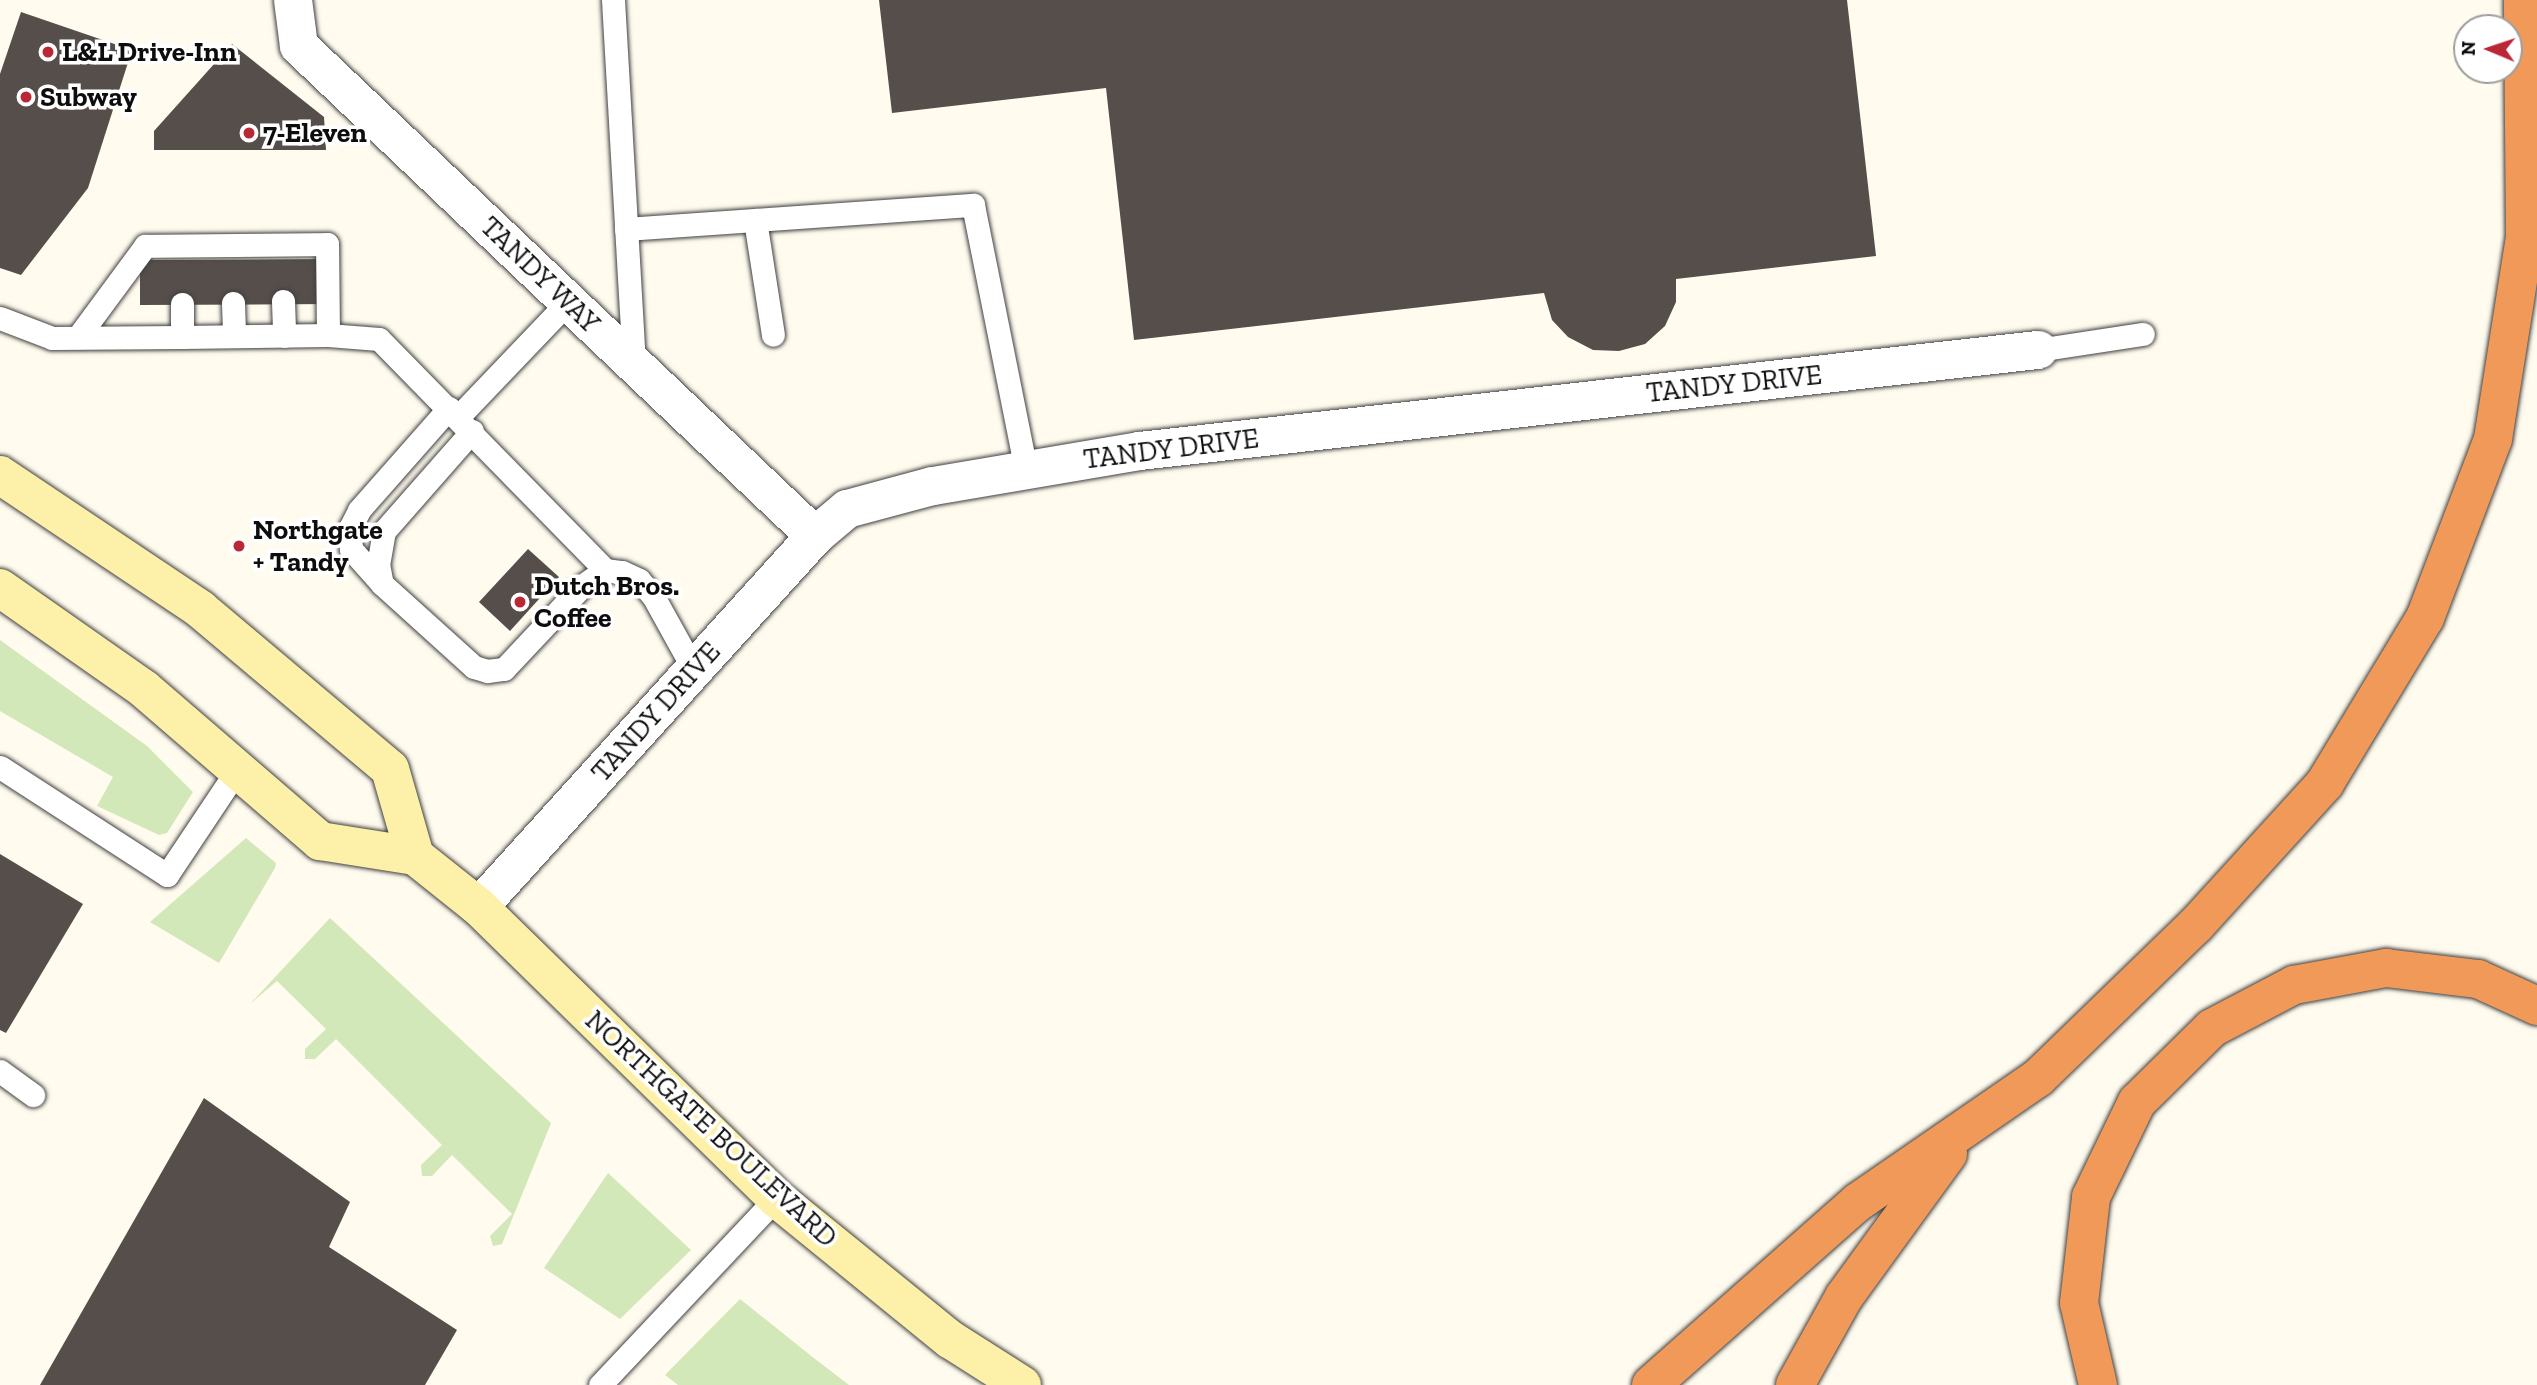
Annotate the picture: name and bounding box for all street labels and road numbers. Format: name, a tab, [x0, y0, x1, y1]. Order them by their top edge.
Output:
street label: TANDY WAY	[473, 209, 607, 341]
street label: TANDY DRIVE	[1644, 358, 1824, 410]
street label: TANDY DRIVE	[1081, 422, 1261, 476]
street label: TANDY DRIVE	[584, 635, 728, 789]
street label: NORTHGATE BOULEVARD	[578, 1004, 844, 1254]

